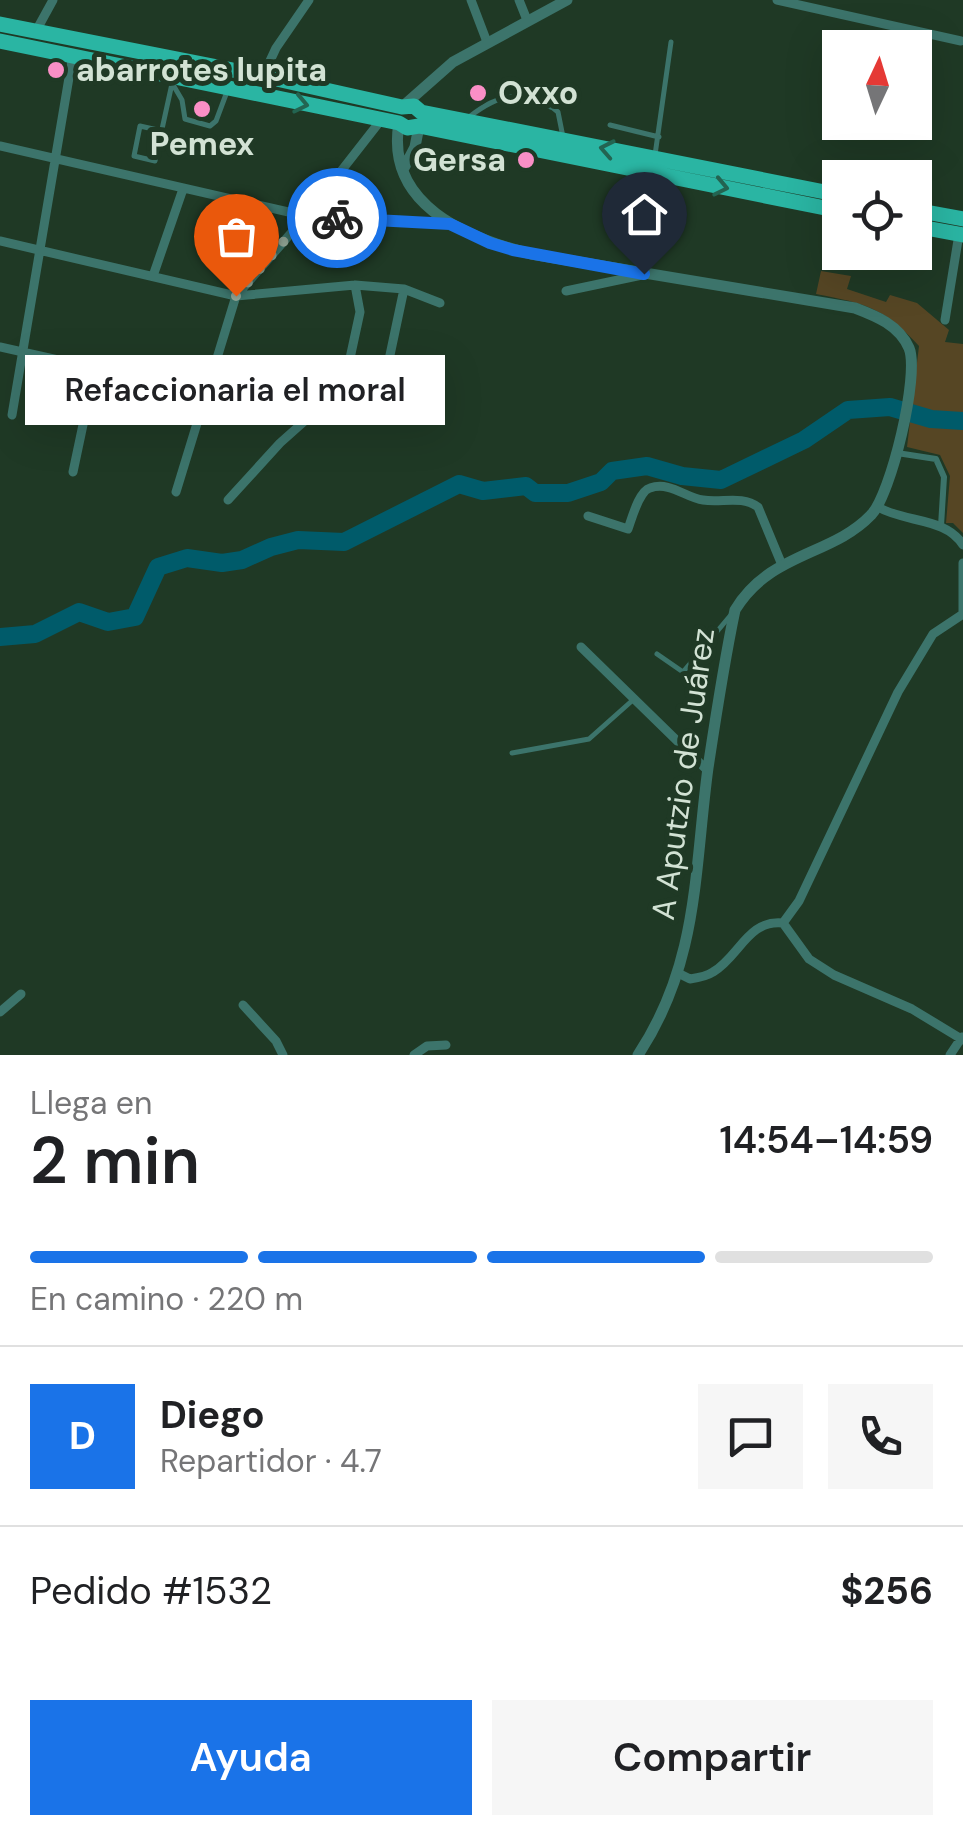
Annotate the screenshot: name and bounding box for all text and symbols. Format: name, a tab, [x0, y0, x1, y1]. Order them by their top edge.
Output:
north arrow	[822, 30, 932, 140]
map controls	[822, 30, 932, 270]
place label: abarrotes lupita	[76, 49, 327, 91]
marker: abarrotes lupita	[45, 59, 67, 81]
place label: Oxxo	[498, 72, 578, 114]
marker: Oxxo	[467, 82, 489, 104]
one-way arrow	[292, 93, 309, 114]
marker: Pemex	[191, 98, 213, 120]
place label: Pemex	[150, 123, 254, 165]
place label: Gersa	[413, 139, 506, 181]
one-way arrow	[599, 139, 616, 160]
marker: Gersa	[515, 149, 537, 171]
button: locate	[822, 160, 932, 270]
courier	[287, 168, 387, 268]
pin	[602, 172, 687, 275]
one-way arrow	[712, 176, 729, 197]
icon: home	[617, 187, 672, 242]
icon: bike	[310, 191, 365, 246]
pin	[194, 194, 279, 297]
icon: bag	[209, 209, 264, 264]
callout: Refaccionaria el moral	[26, 356, 446, 426]
text: Refaccionaria el moral	[64, 369, 406, 411]
street label: A Aputzio de Juárez	[642, 625, 724, 923]
text: Llega en	[30, 1082, 152, 1124]
text: 14:54–14:59	[719, 1115, 933, 1165]
text: 2 min	[30, 1119, 200, 1203]
text: En camino · 220 m	[30, 1278, 303, 1320]
button: chat	[698, 1384, 803, 1489]
button: phone	[828, 1384, 933, 1489]
text: Diego	[160, 1390, 265, 1440]
text: D	[69, 1411, 96, 1461]
text: Repartidor · 4.7	[160, 1440, 382, 1482]
text: Pedido #1532	[30, 1566, 272, 1616]
text: $256	[840, 1566, 933, 1616]
button: Ayuda	[30, 1700, 472, 1815]
button: Compartir	[492, 1700, 933, 1815]

